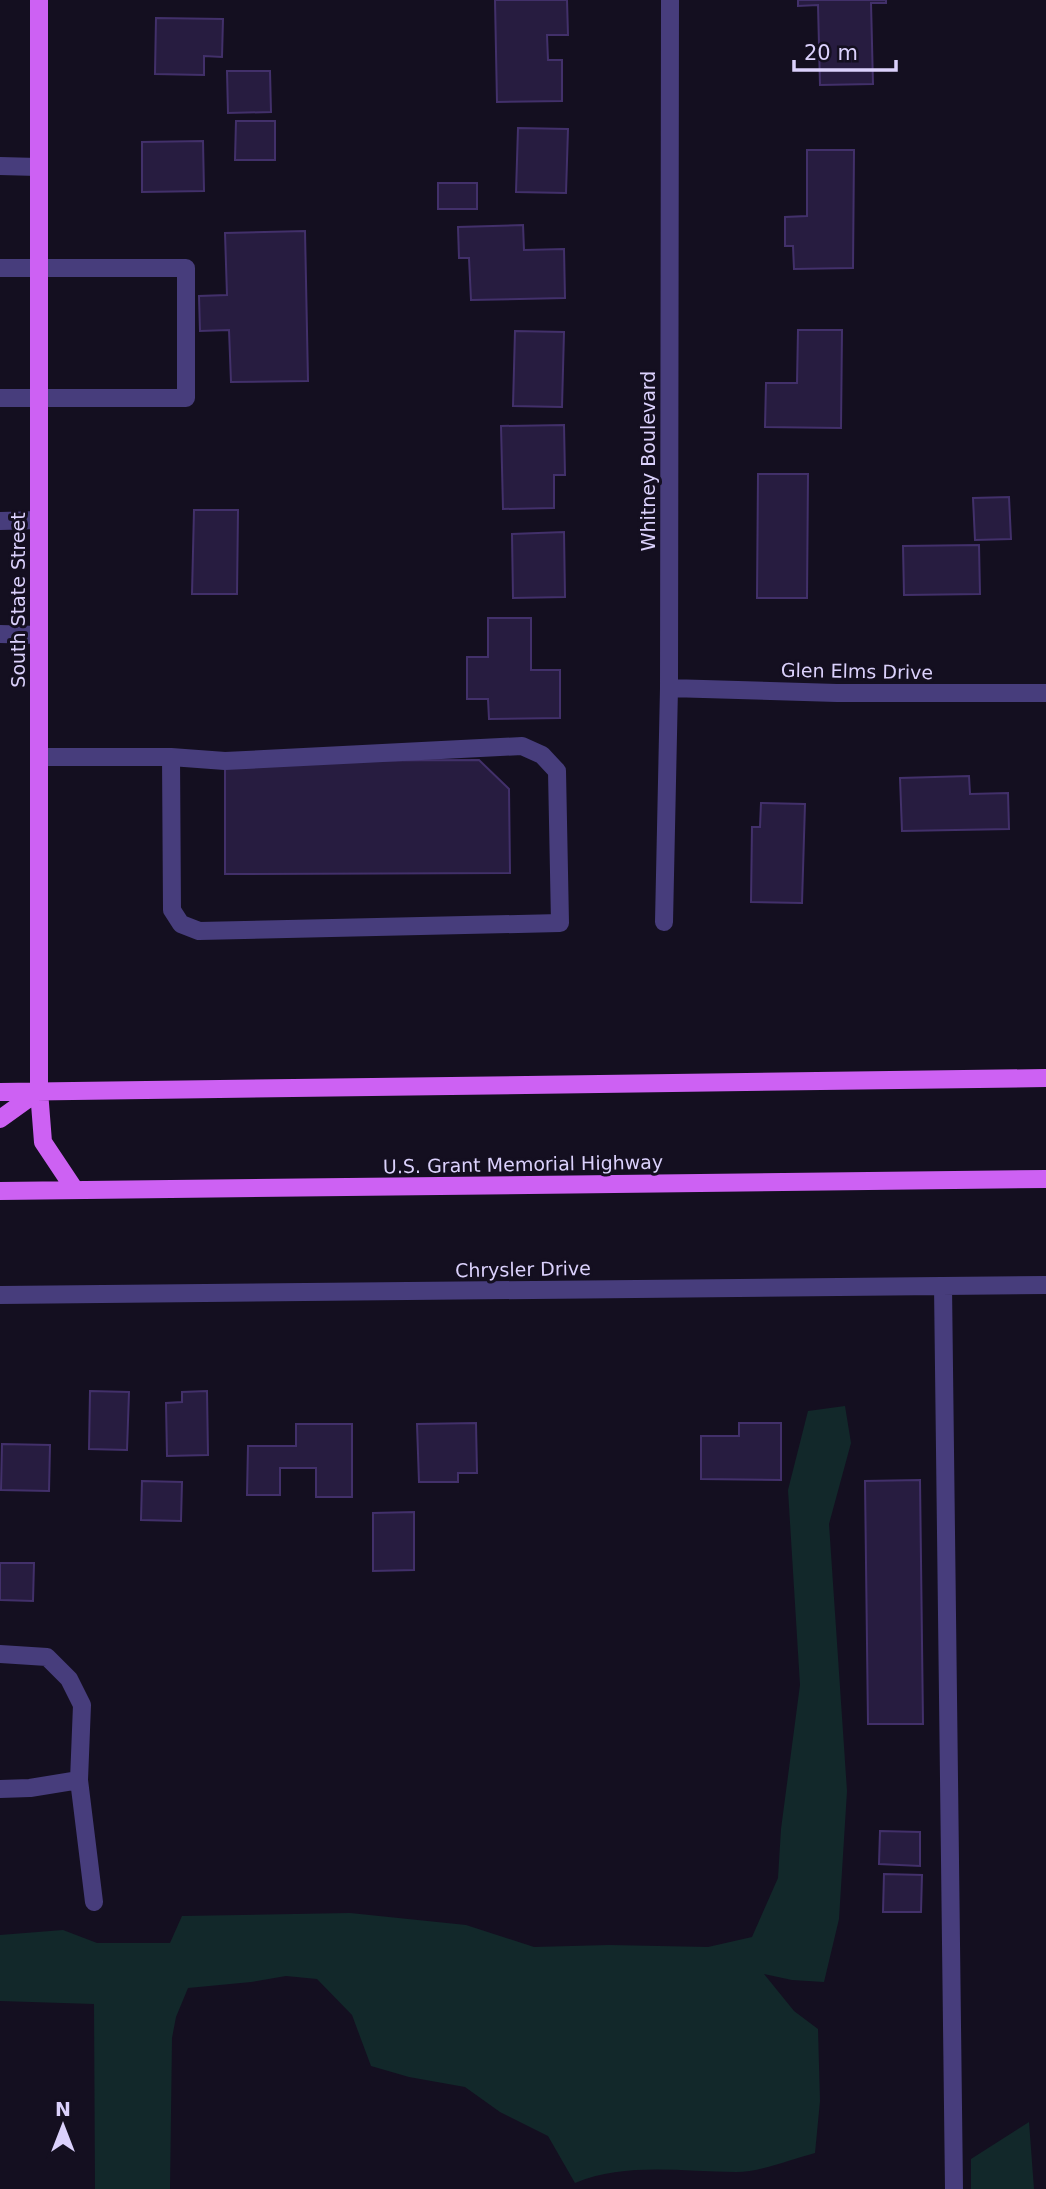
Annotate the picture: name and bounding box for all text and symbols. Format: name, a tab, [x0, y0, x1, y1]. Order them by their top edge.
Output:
scale bar	[794, 28, 895, 72]
text: 20 m	[804, 41, 858, 65]
street label: Whitney Boulevard	[637, 371, 659, 551]
street label: South State Street	[7, 512, 29, 688]
street label: Glen Elms Drive	[781, 659, 933, 683]
street label: U.S. Grant Memorial Highway	[383, 1151, 663, 1177]
street label: Chrysler Drive	[455, 1257, 591, 1281]
north arrow	[28, 2091, 98, 2161]
text: N	[55, 2098, 71, 2120]

